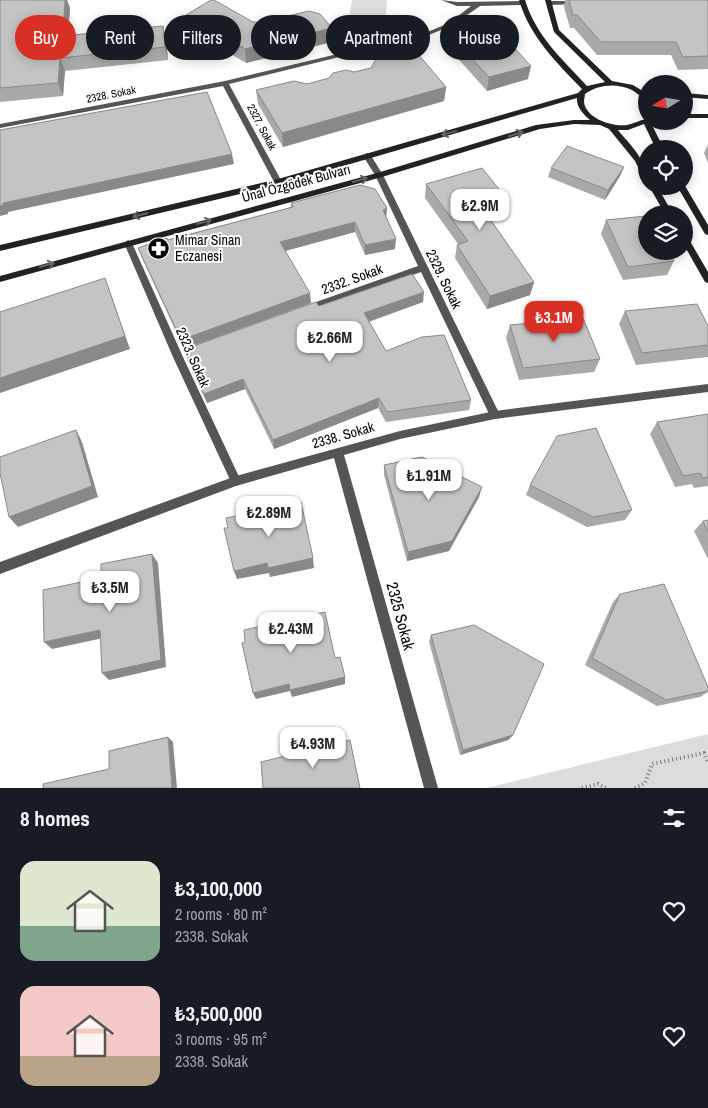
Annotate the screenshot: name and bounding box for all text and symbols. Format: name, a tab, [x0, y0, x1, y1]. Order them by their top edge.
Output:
chip: Buy	[15, 15, 76, 60]
chip: Rent	[86, 15, 154, 60]
chip: Filters	[164, 15, 241, 60]
chip: New	[251, 15, 316, 60]
chip: Apartment	[326, 15, 430, 60]
chip: House	[440, 15, 519, 60]
north arrow	[638, 75, 692, 130]
map controls	[638, 75, 693, 260]
street label: 2328. Sokak	[85, 82, 137, 106]
street label: 2327. Sokak	[244, 102, 280, 153]
one-way arrow	[508, 128, 524, 138]
one-way arrow	[442, 129, 458, 138]
button: locate	[638, 140, 693, 195]
street label: Ünal Özgödek Bulvarı	[240, 160, 352, 206]
one-way arrow	[352, 174, 368, 184]
pin: ₺2.9M	[445, 188, 515, 231]
text: ₺2.9M	[461, 194, 499, 216]
button: layers	[638, 205, 693, 260]
one-way arrow	[133, 211, 149, 220]
one-way arrow	[195, 217, 211, 226]
place label: Mimar Sinan Eczanesi	[175, 231, 241, 265]
pharmacy icon: Mimar Sinan Eczanesi	[147, 236, 171, 260]
street label: 2329. Sokak	[422, 246, 466, 312]
one-way arrow	[38, 260, 54, 270]
street label: 2332. Sokak	[319, 260, 385, 298]
pin: ₺3.1M	[519, 300, 589, 343]
text: ₺3.1M	[535, 306, 573, 328]
pin: ₺2.66M	[289, 320, 371, 363]
street label: 2323. Sokak	[172, 324, 214, 390]
text: ₺2.66M	[308, 326, 352, 348]
street label: 2338. Sokak	[310, 417, 376, 452]
pin: ₺1.91M	[388, 458, 470, 501]
text: ₺1.91M	[407, 464, 451, 486]
pin: ₺2.89M	[228, 496, 310, 538]
text: ₺2.89M	[247, 501, 291, 523]
pin: ₺3.5M	[75, 570, 145, 613]
text: ₺3.5M	[91, 576, 129, 598]
street label: 2325 Sokak	[381, 580, 421, 653]
pin: ₺2.43M	[250, 612, 332, 654]
text: ₺2.43M	[269, 617, 313, 639]
pin: ₺4.93M	[272, 726, 354, 769]
text: ₺4.93M	[291, 732, 335, 754]
text: 8 homes	[20, 804, 90, 833]
icon: filters	[660, 804, 688, 832]
text: ₺3,100,000	[175, 874, 262, 903]
icon: home	[60, 881, 120, 941]
icon: heart	[660, 897, 688, 925]
text: 2 rooms · 80 m²	[175, 903, 267, 925]
text: 2338. Sokak	[175, 925, 248, 947]
text: ₺3,500,000	[175, 999, 262, 1028]
icon: home	[60, 1006, 120, 1066]
icon: heart	[660, 1022, 688, 1050]
text: 3 rooms · 95 m²	[175, 1028, 267, 1050]
text: 2338. Sokak	[175, 1050, 248, 1072]

